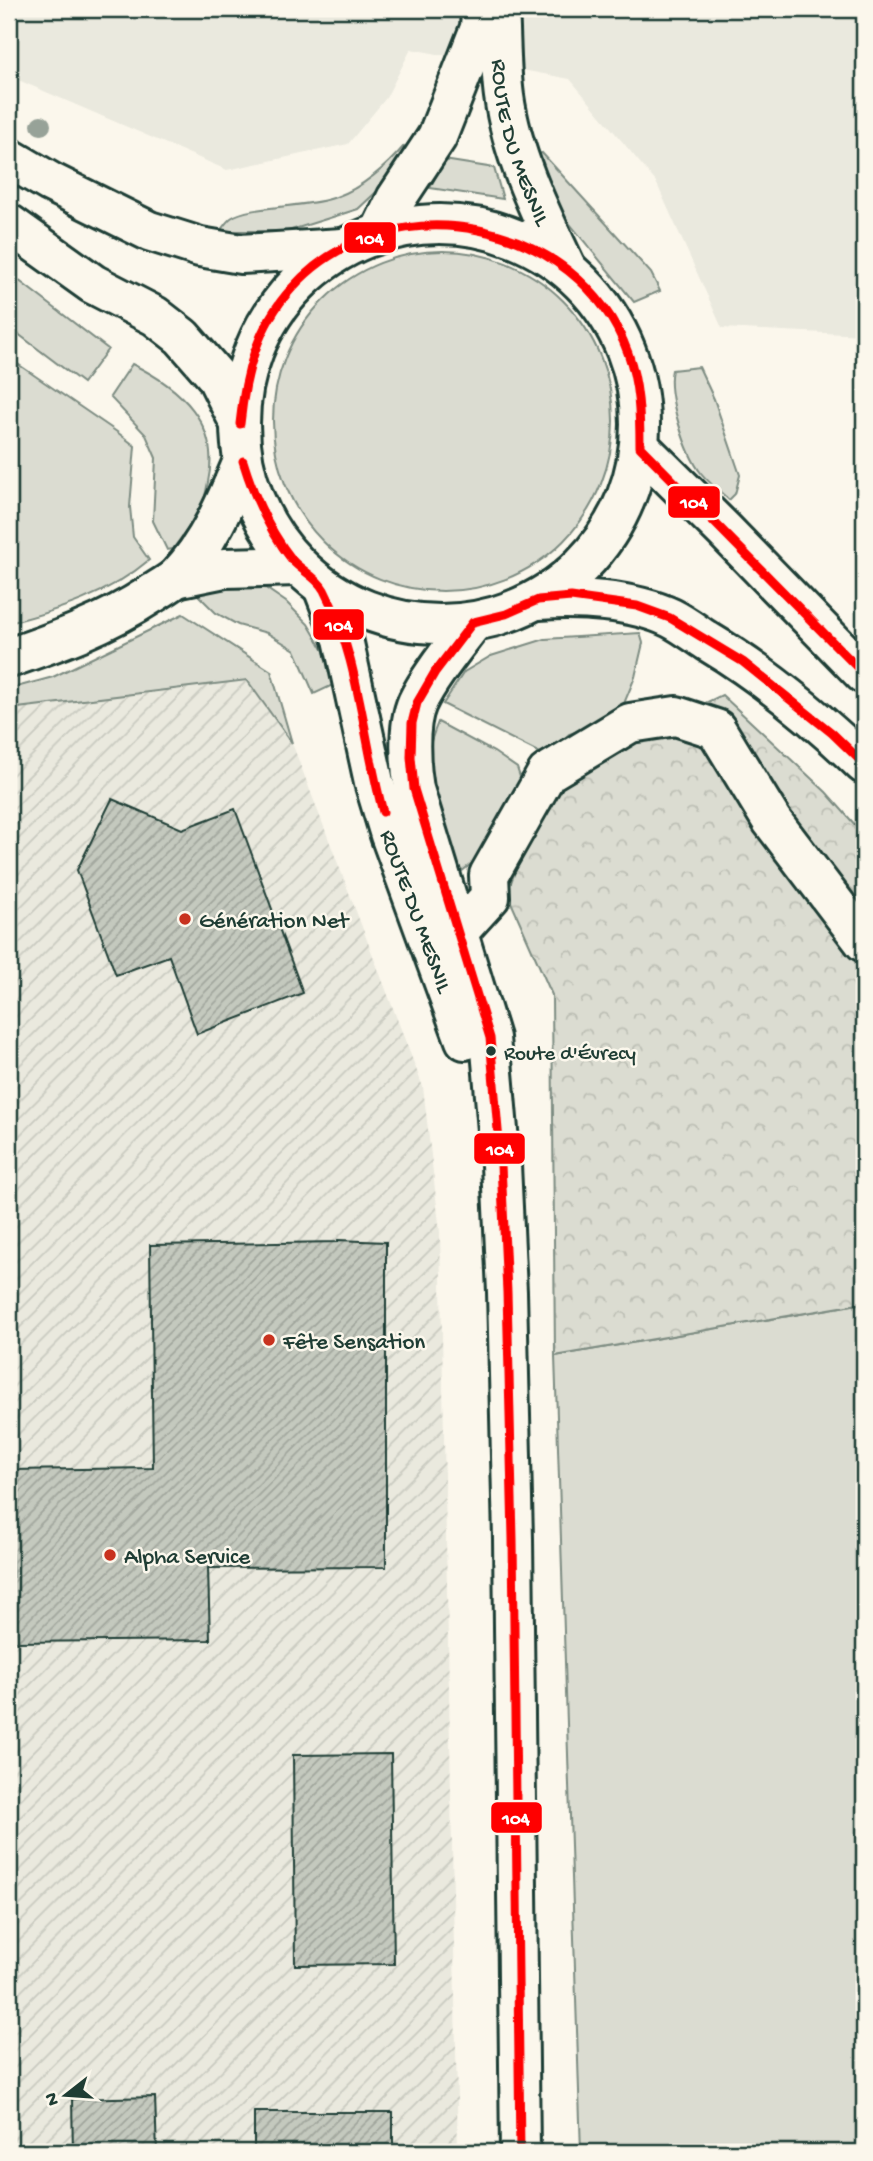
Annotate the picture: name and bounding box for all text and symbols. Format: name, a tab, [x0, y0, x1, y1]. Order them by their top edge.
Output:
street label: ROUTE DU MESNIL	[484, 59, 555, 232]
line badge: 104	[343, 221, 397, 254]
text: 104	[355, 229, 385, 252]
line badge: 104	[667, 485, 721, 519]
text: 104	[679, 493, 709, 516]
line badge: 104	[312, 608, 365, 641]
text: 104	[324, 616, 354, 639]
street label: ROUTE DU MESNIL	[372, 827, 457, 999]
place label: Génération Net	[199, 909, 350, 936]
marker: Génération Net	[177, 911, 193, 927]
place label: Route d'Évrecy	[504, 1043, 636, 1068]
marker: Route d'Évrecy	[484, 1044, 498, 1058]
line badge: 104	[473, 1132, 526, 1165]
text: 104	[485, 1140, 515, 1163]
place label: Fête Sensation	[282, 1330, 425, 1357]
marker: Fête Sensation	[261, 1332, 277, 1348]
place label: Alpha Service	[124, 1545, 251, 1572]
marker: Alpha Service	[102, 1547, 118, 1563]
line badge: 104	[490, 1801, 543, 1834]
text: 104	[501, 1809, 531, 1832]
north arrow	[32, 2060, 102, 2130]
text: N	[40, 2090, 66, 2108]

